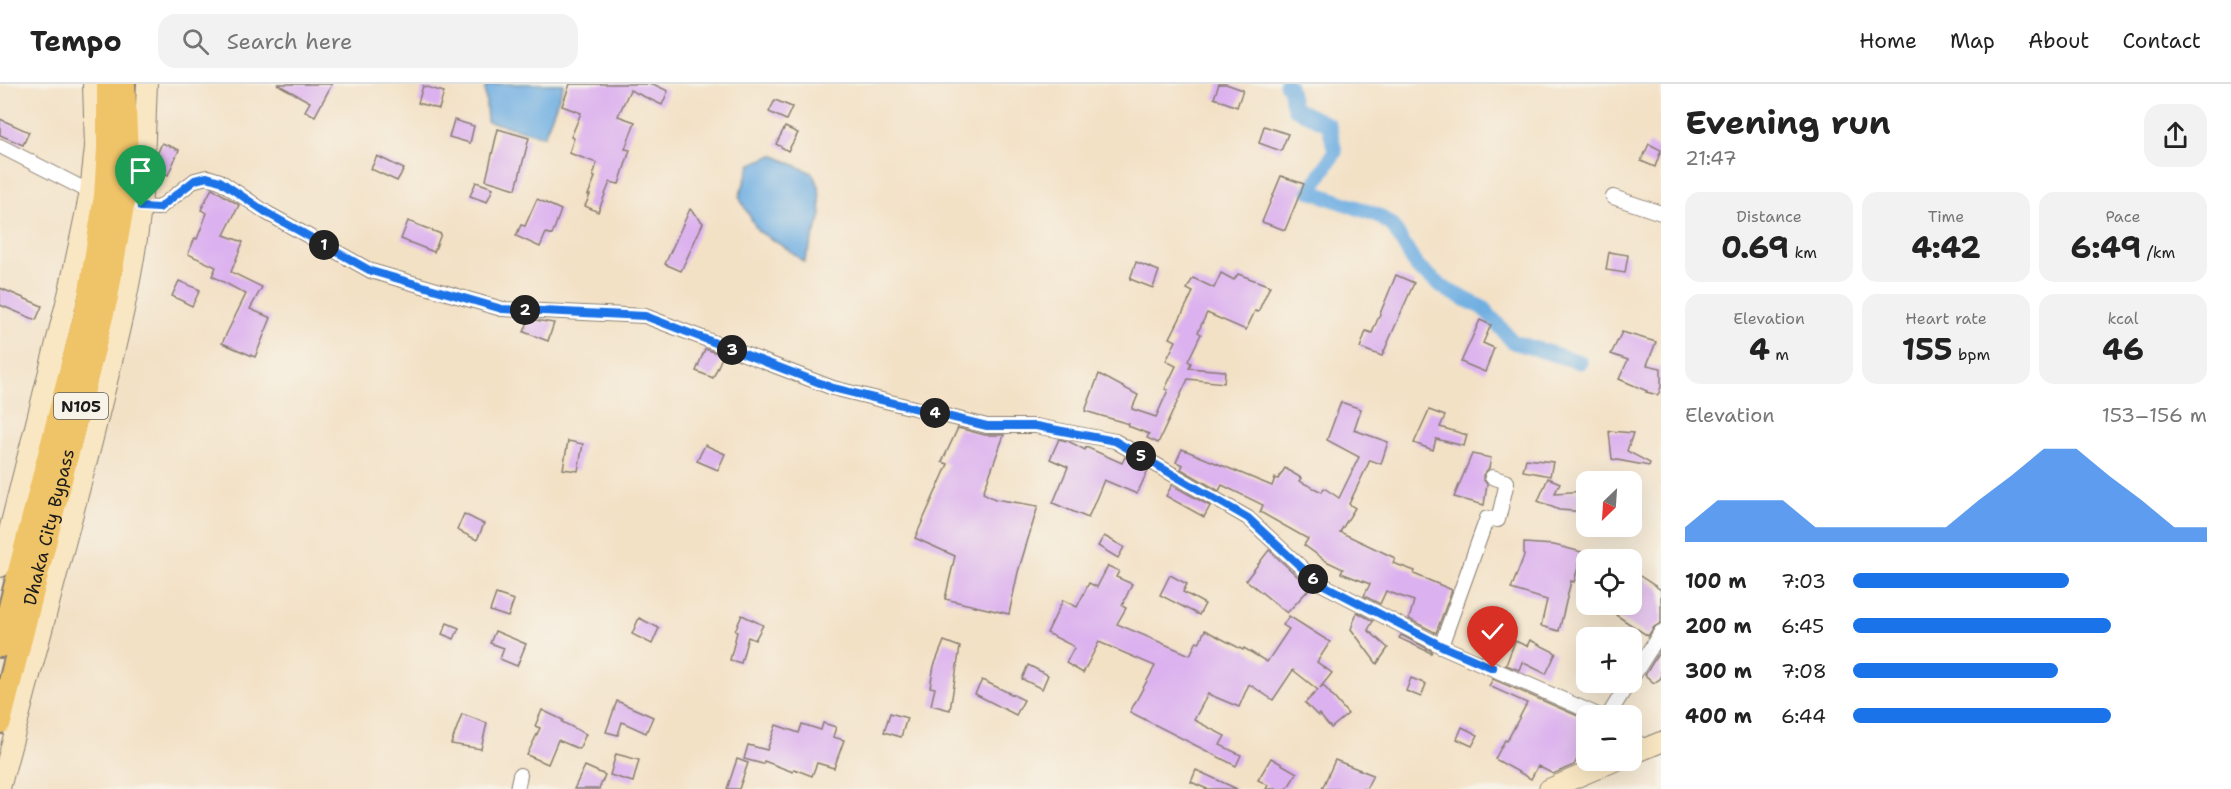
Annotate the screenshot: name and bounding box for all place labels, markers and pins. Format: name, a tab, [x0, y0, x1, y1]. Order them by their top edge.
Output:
pin	[115, 145, 166, 207]
pin: 1	[309, 230, 339, 260]
pin: 2	[510, 295, 540, 325]
pin: 3	[717, 335, 747, 365]
pin: 4	[920, 398, 950, 428]
pin: 5	[1126, 441, 1156, 471]
pin: 6	[1298, 564, 1328, 594]
pin	[1467, 606, 1518, 668]

